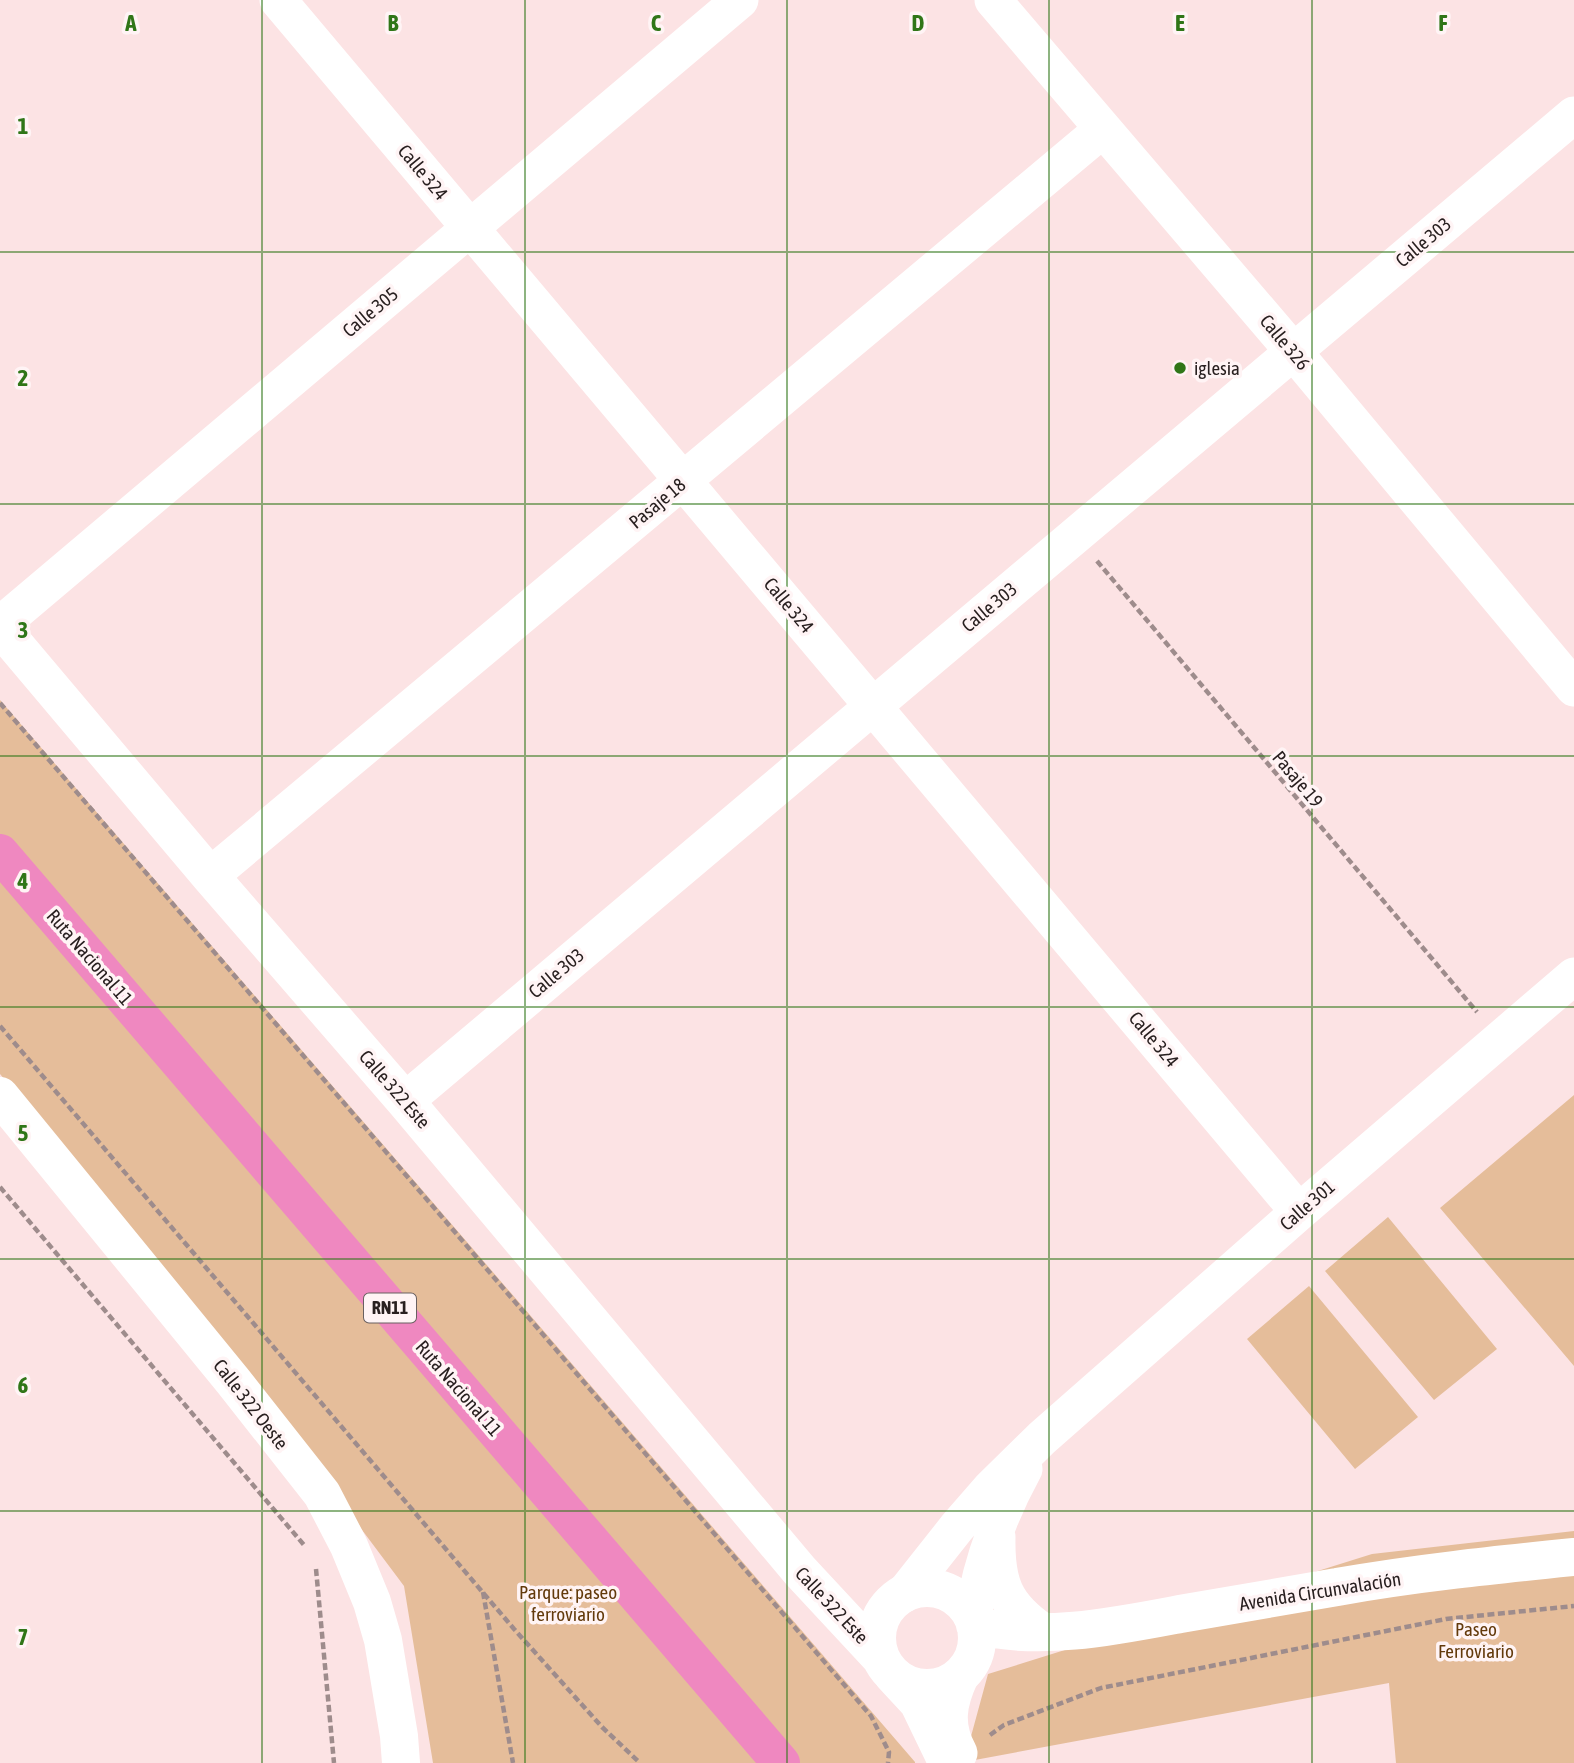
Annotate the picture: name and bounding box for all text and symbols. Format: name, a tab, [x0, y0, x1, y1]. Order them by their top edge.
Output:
text: A	[124, 10, 137, 36]
text: B	[388, 10, 399, 36]
text: C	[651, 10, 662, 36]
text: D	[912, 10, 925, 36]
text: E	[1175, 10, 1185, 36]
text: F	[1438, 10, 1448, 36]
text: 1	[18, 113, 29, 139]
street label: Calle 324	[394, 140, 452, 204]
street label: Calle 303	[1391, 213, 1455, 271]
street label: Calle 305	[338, 283, 402, 341]
street label: Calle 326	[1256, 310, 1314, 374]
place label: iglesia	[1194, 357, 1240, 379]
marker: iglesia	[1172, 360, 1188, 376]
text: 2	[18, 365, 28, 391]
street label: Pasaje 18	[624, 473, 690, 533]
street label: Calle 324	[760, 573, 818, 637]
street label: Calle 303	[957, 578, 1021, 636]
text: 3	[18, 617, 28, 643]
street label: Pasaje 19	[1268, 746, 1328, 812]
text: 4	[17, 868, 29, 894]
street label: Ruta Nacional 11	[42, 905, 138, 1009]
street label: Calle 303	[524, 944, 588, 1002]
street label: Calle 324	[1125, 1007, 1183, 1071]
street label: Calle 322 Este	[355, 1045, 435, 1133]
text: 5	[18, 1120, 29, 1146]
street label: Calle 301	[1275, 1175, 1339, 1235]
road number: RN11	[364, 1294, 416, 1322]
street label: Ruta Nacional 11	[411, 1336, 507, 1440]
street label: Calle 322 Oeste	[209, 1355, 293, 1453]
text: 6	[18, 1372, 29, 1398]
street label: Calle 322 Este	[791, 1562, 873, 1648]
street label: Avenida Circunvalación	[1238, 1567, 1402, 1615]
park label: Parque: paseo ferroviario	[519, 1581, 617, 1625]
park label: Paseo Ferroviario	[1438, 1618, 1514, 1662]
text: 7	[18, 1624, 28, 1650]

